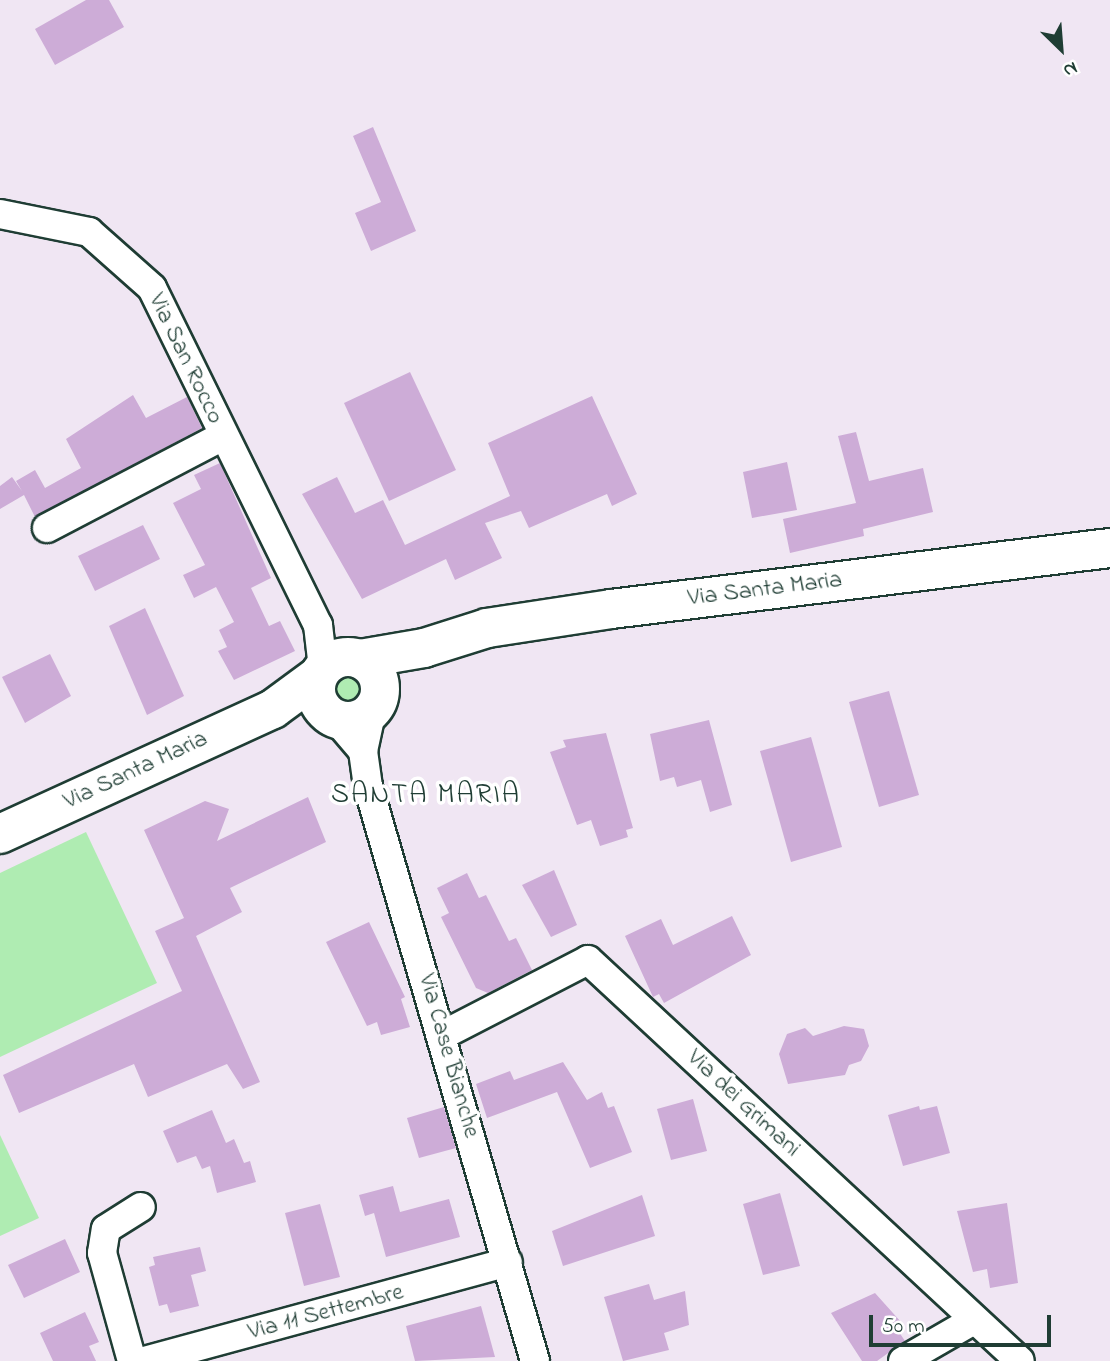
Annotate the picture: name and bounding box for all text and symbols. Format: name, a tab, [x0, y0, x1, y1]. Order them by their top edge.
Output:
north arrow	[1026, 14, 1096, 84]
text: N	[1059, 54, 1082, 83]
street label: Via San Rocco	[141, 289, 229, 429]
street label: Via Santa Maria	[686, 566, 844, 614]
street label: Via Santa Maria	[60, 725, 212, 817]
district label: SANTA MARIA	[332, 779, 520, 813]
street label: Via Case Bianche	[411, 971, 485, 1141]
street label: Via dei Grimani	[680, 1044, 806, 1164]
street label: Via 11 Settembre	[245, 1278, 407, 1348]
scale bar	[872, 1302, 1054, 1346]
text: 50 m	[882, 1312, 925, 1342]

